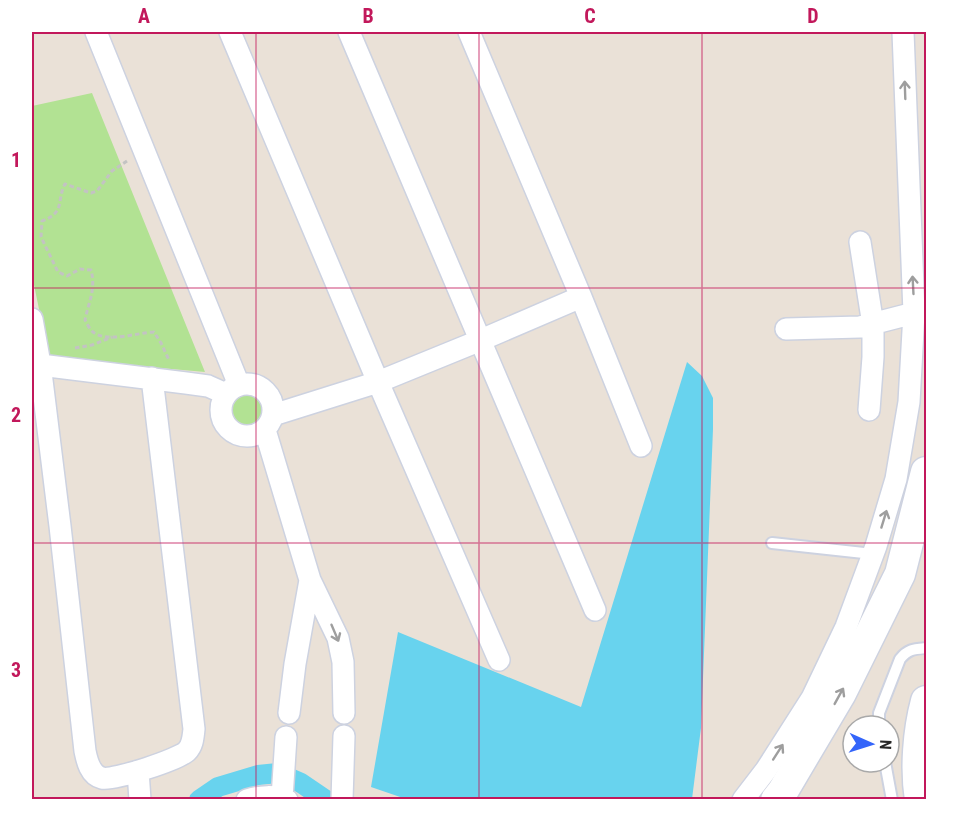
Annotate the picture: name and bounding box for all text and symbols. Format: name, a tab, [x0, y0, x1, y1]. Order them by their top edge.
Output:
text: A	[138, 4, 150, 28]
text: B	[362, 4, 374, 28]
text: C	[584, 4, 596, 28]
text: D	[807, 4, 819, 28]
one-way arrow	[899, 80, 911, 100]
text: 1	[11, 148, 21, 172]
one-way arrow	[907, 275, 918, 295]
text: 2	[11, 403, 21, 427]
one-way arrow	[879, 510, 890, 529]
one-way arrow	[330, 624, 341, 642]
text: 3	[11, 658, 21, 682]
one-way arrow	[833, 688, 845, 705]
north arrow	[841, 714, 901, 774]
text: N	[876, 739, 895, 750]
one-way arrow	[772, 744, 784, 761]

